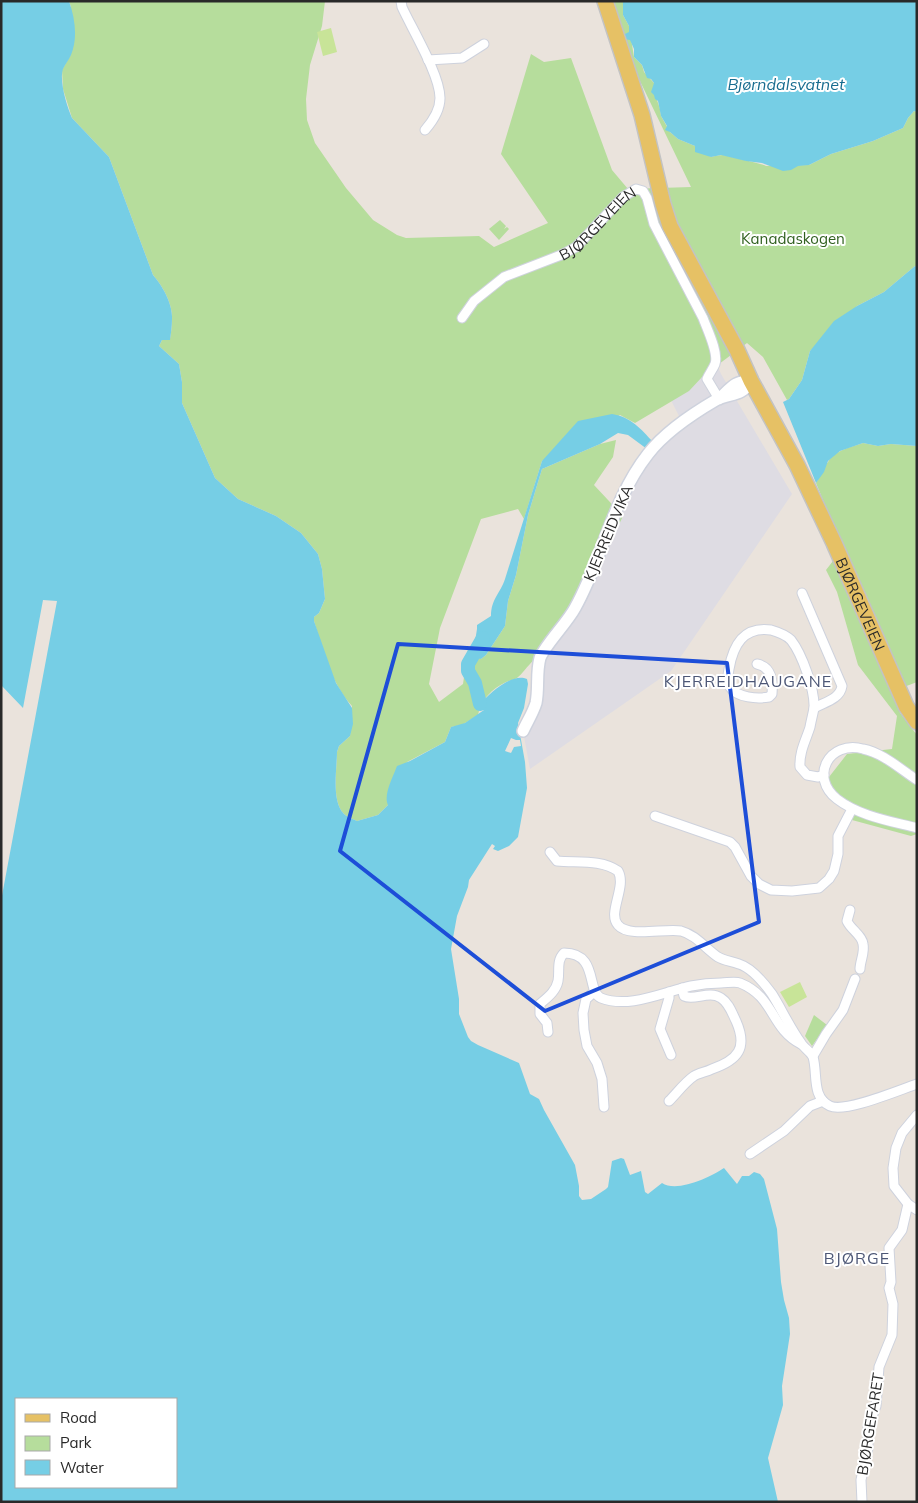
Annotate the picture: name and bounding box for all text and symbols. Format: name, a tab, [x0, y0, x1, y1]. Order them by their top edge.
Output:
water label: Bjørndalsvatnet	[727, 74, 845, 94]
street label: BJØRGEVEIEN	[555, 182, 639, 264]
park label: Kanadaskogen	[741, 229, 845, 248]
street label: KJERREIDVIKA	[579, 482, 637, 584]
street label: BJØRGEVEIEN	[832, 554, 890, 653]
district label: KJERREIDHAUGANE	[664, 671, 832, 691]
district label: BJØRGE	[824, 1248, 890, 1268]
street label: BJØRGEFARET	[853, 1371, 887, 1477]
legend	[15, 1398, 178, 1488]
text: Road	[60, 1408, 97, 1427]
text: Park	[60, 1433, 92, 1452]
text: Water	[60, 1458, 104, 1477]

